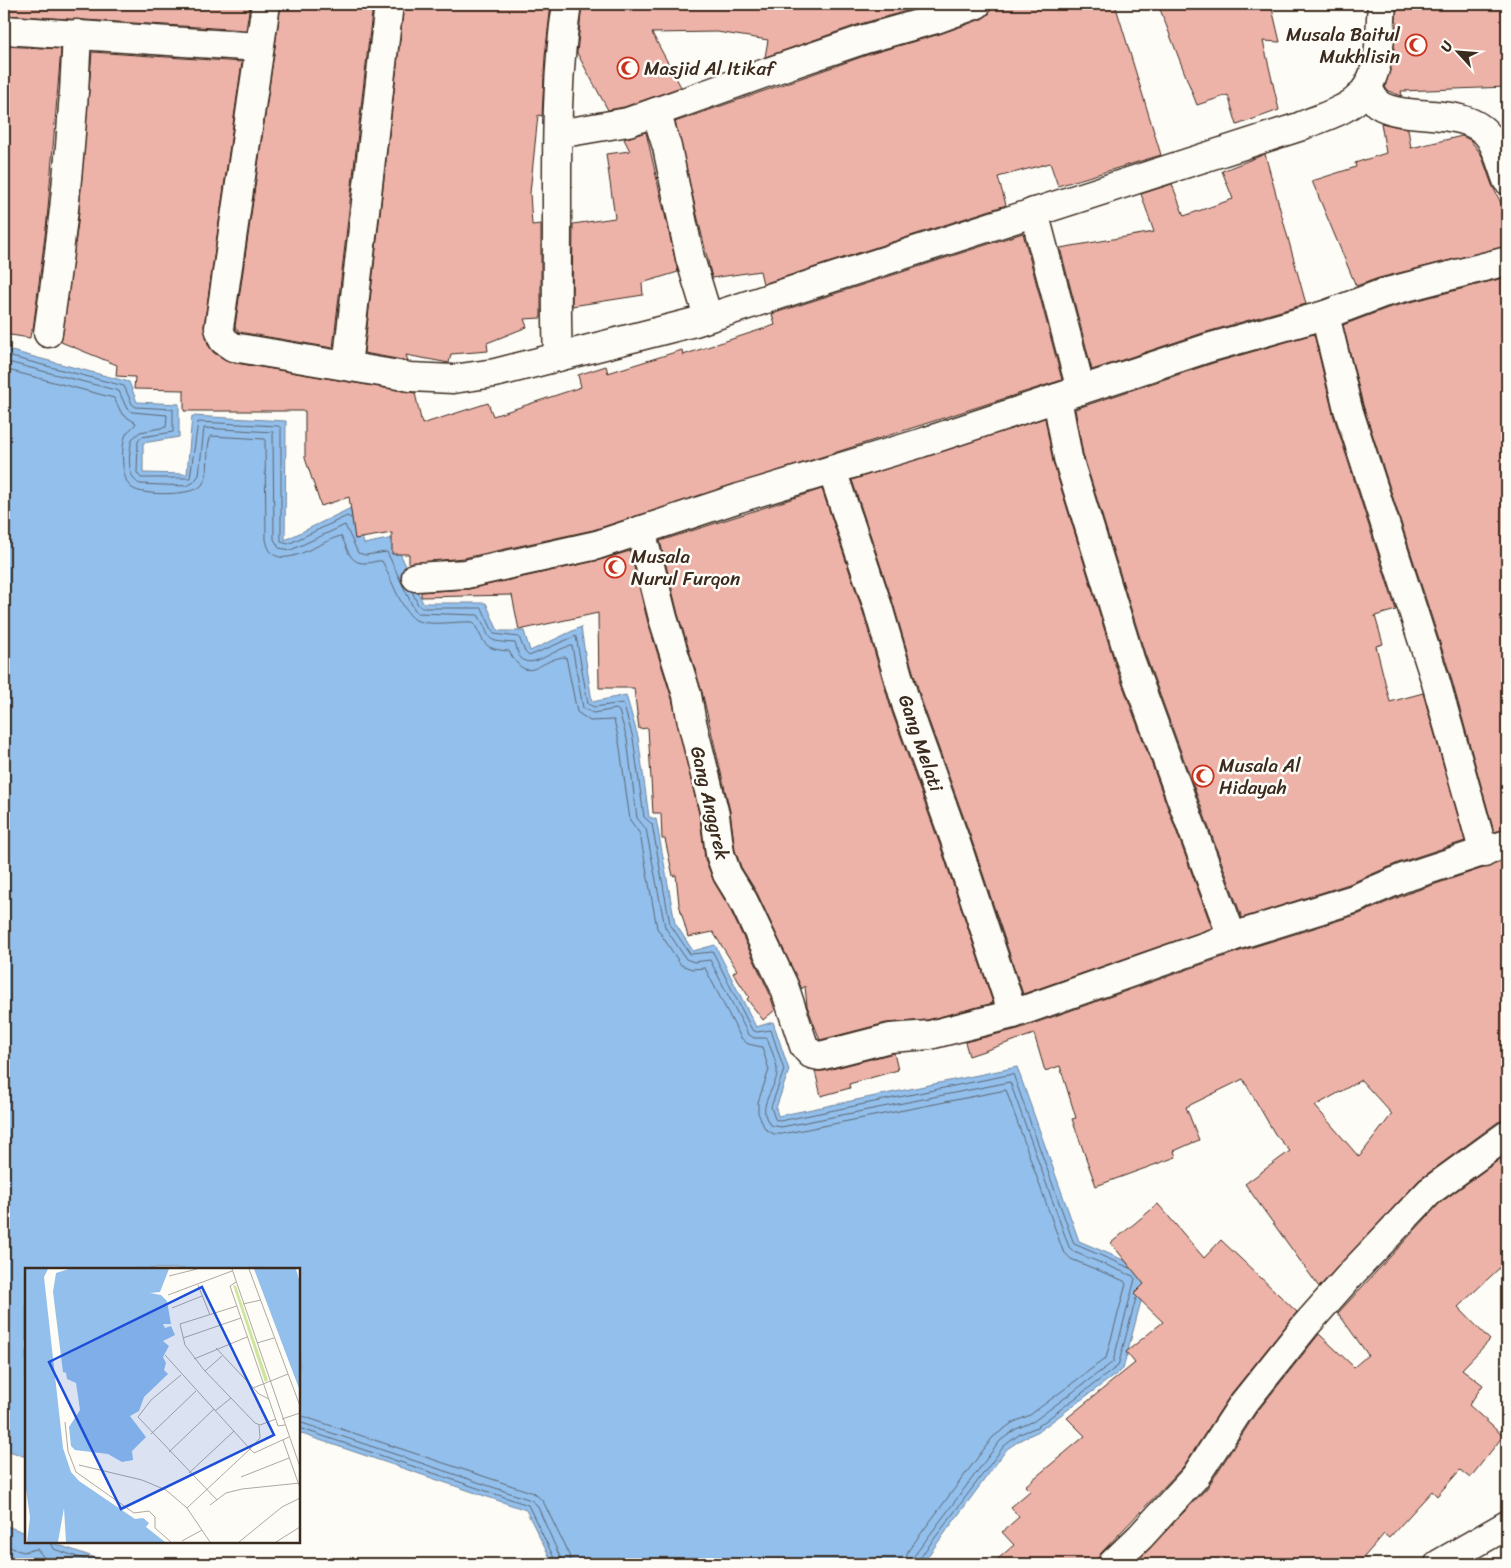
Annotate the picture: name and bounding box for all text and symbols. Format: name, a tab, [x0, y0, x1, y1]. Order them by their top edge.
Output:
place label: Musala Baitul Mukhlisin	[1286, 18, 1401, 73]
north arrow	[1434, 28, 1484, 78]
mosque icon: Musala Baitul Mukhlisin	[1404, 33, 1428, 57]
text: U	[1433, 36, 1460, 56]
place label: Masjid Al Itikaf	[644, 52, 777, 85]
mosque icon: Masjid Al Itikaf	[616, 56, 640, 80]
place label: Musala Nurul Furqon	[631, 540, 740, 595]
mosque icon: Musala Nurul Furqon	[603, 555, 627, 579]
street label: Gang Melati	[889, 690, 953, 797]
street label: Gang Anggrek	[681, 743, 739, 864]
place label: Musala Al Hidayah	[1219, 749, 1301, 804]
mosque icon: Musala Al Hidayah	[1191, 764, 1215, 788]
inset map	[25, 1268, 300, 1543]

